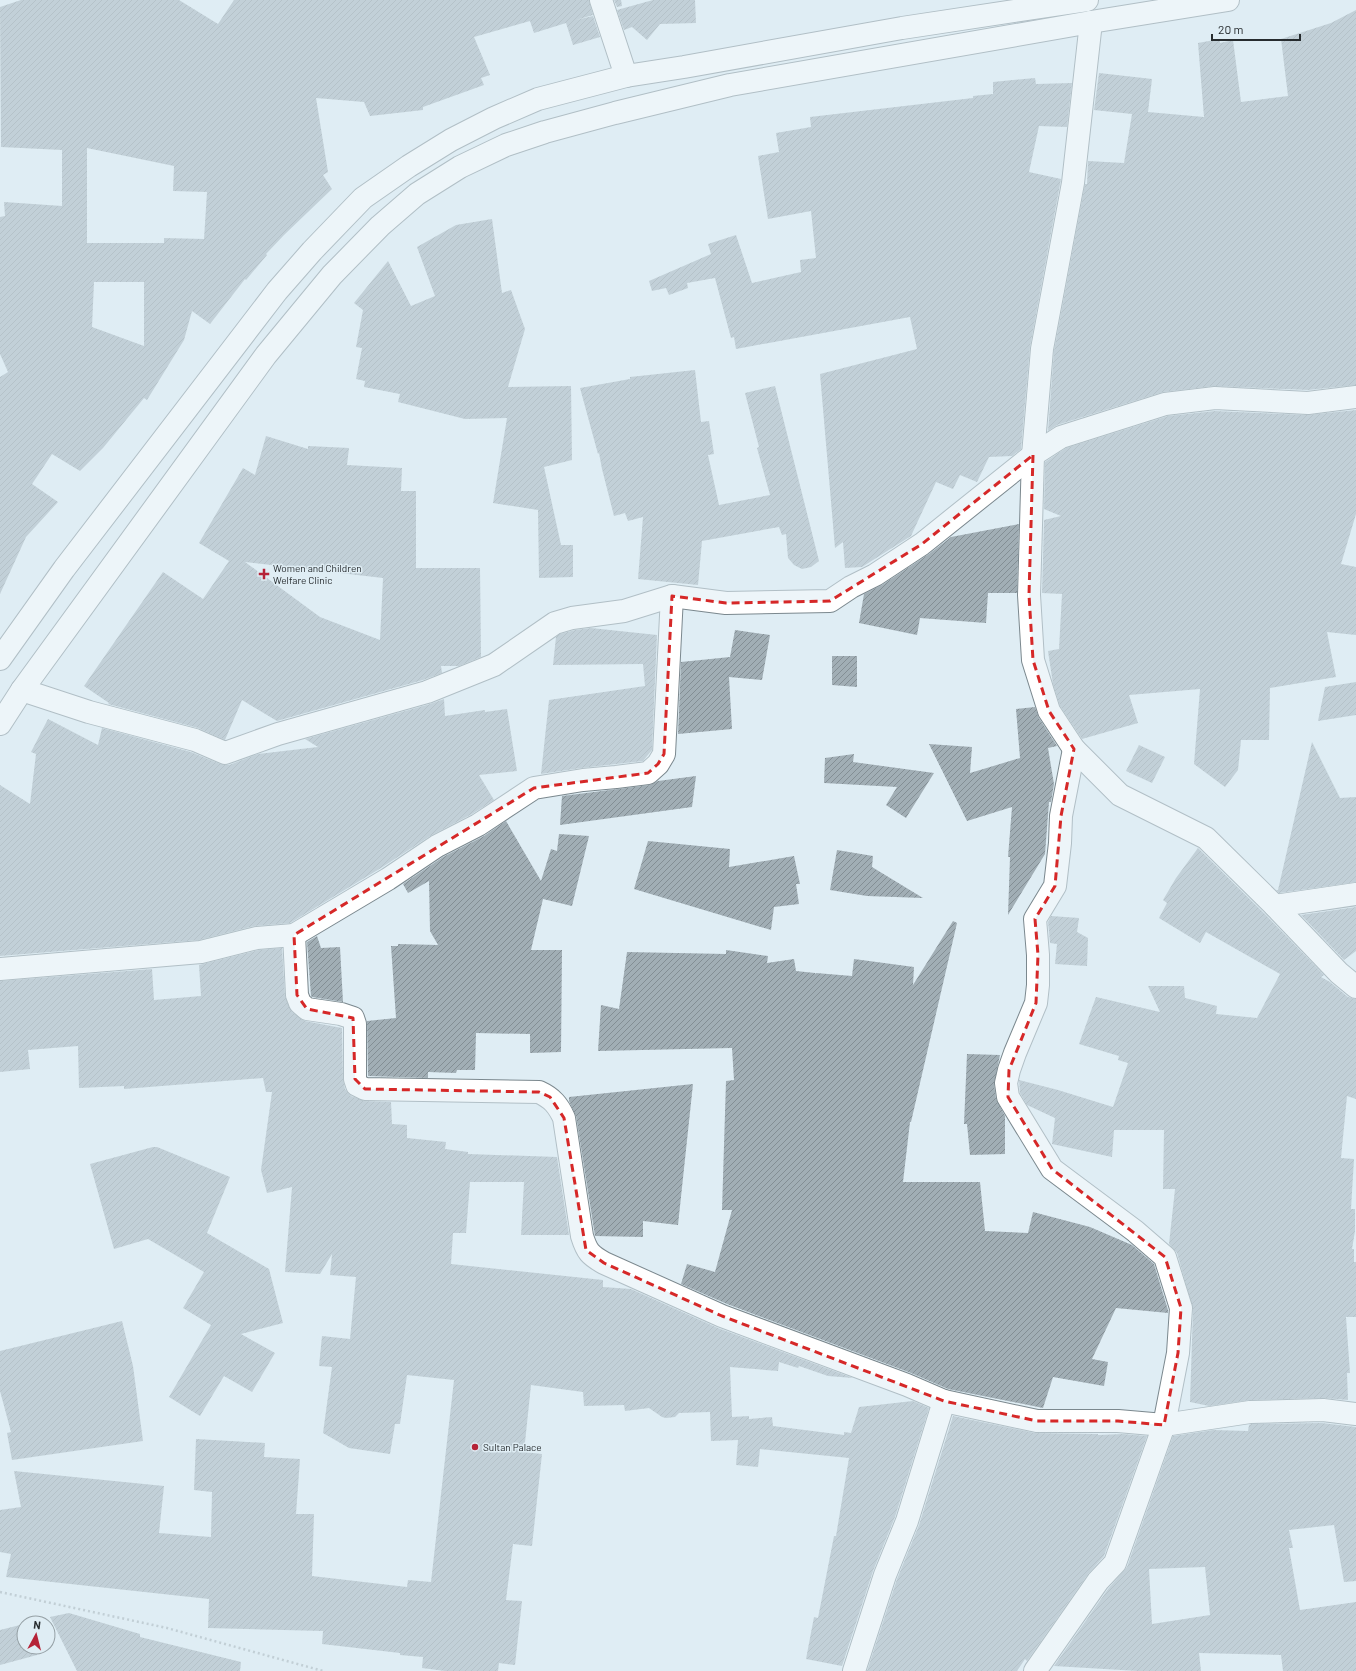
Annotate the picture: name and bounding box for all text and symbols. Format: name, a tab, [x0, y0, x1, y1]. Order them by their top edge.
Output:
scale bar	[1212, 16, 1300, 42]
text: 20 m	[1218, 22, 1244, 36]
place label: Women and Children Welfare Clinic	[273, 562, 362, 586]
marker: Women and Children Welfare Clinic	[258, 568, 270, 580]
place label: Sultan Palace	[483, 1441, 542, 1453]
marker: Sultan Palace	[470, 1442, 480, 1452]
north arrow	[16, 1615, 56, 1655]
text: N	[33, 1618, 42, 1631]

